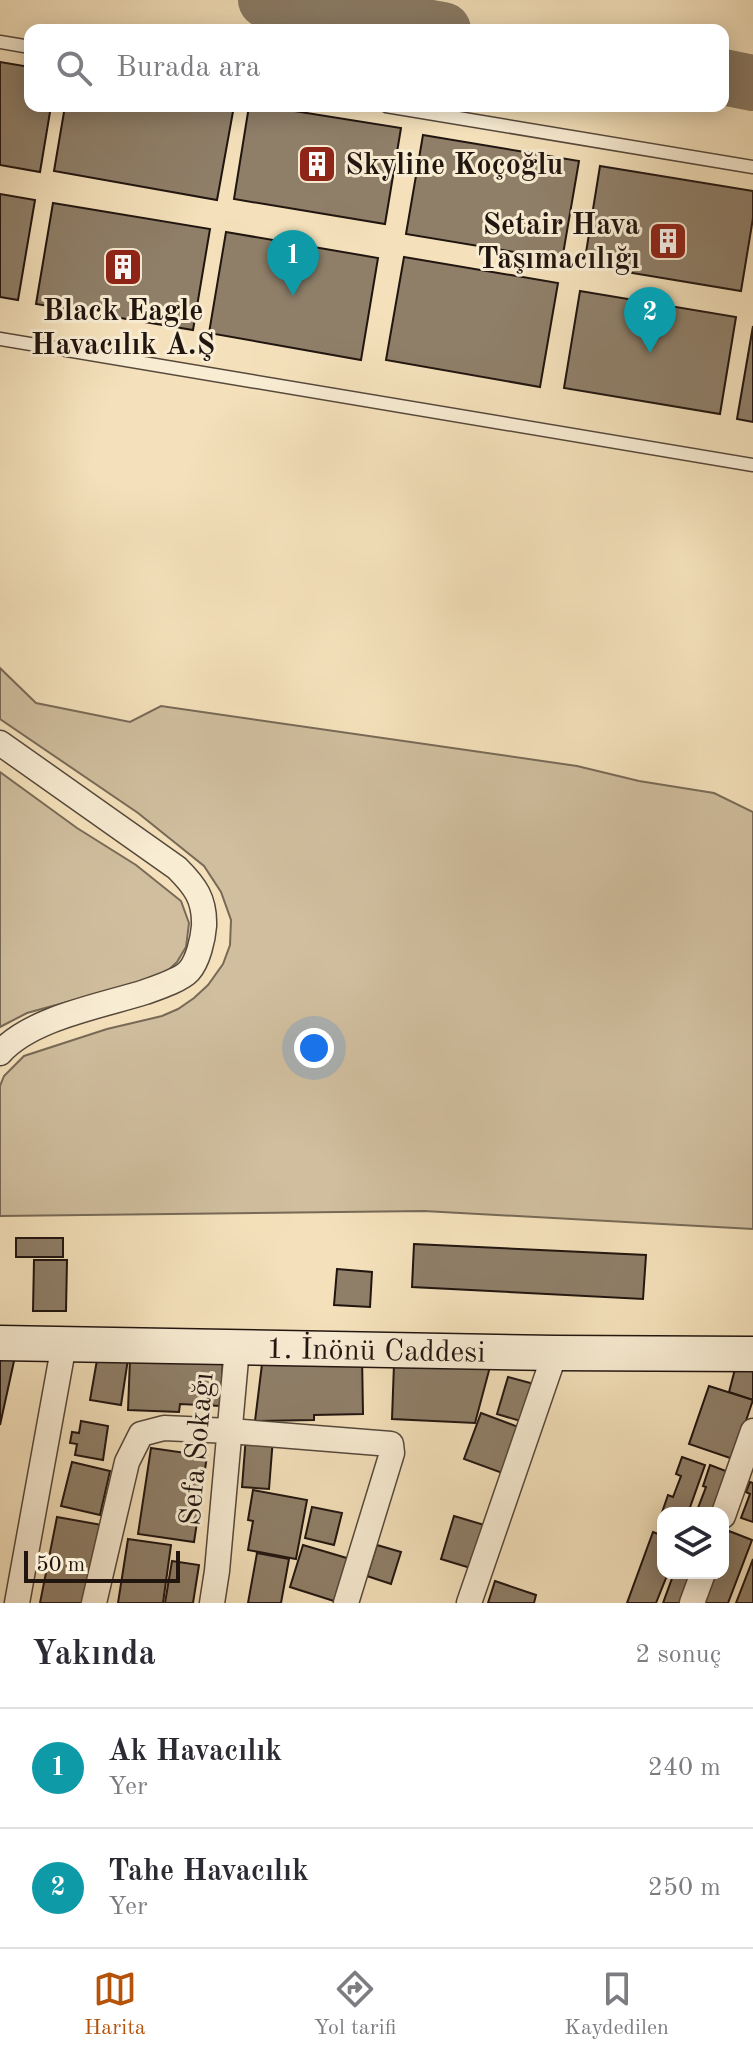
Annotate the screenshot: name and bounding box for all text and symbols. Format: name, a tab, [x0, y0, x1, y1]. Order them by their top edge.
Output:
search box	[24, 24, 729, 112]
icon: search	[52, 46, 96, 90]
text: Burada ara	[116, 53, 261, 83]
building icon: Skyline Koçoğlu	[296, 143, 338, 185]
place label: Skyline Koçoğlu	[345, 151, 563, 181]
place label: Setair Hava Taşımacılığı	[477, 211, 640, 275]
building icon: Setair Hava Taşımacılığı	[647, 220, 689, 262]
pin: 1	[267, 230, 319, 296]
building icon: Black Eagle Havacılık A.Ş	[102, 246, 144, 288]
pin: 2	[624, 287, 676, 353]
place label: Black Eagle Havacılık A.Ş	[31, 297, 215, 361]
your location	[294, 1028, 334, 1068]
street label: 1. İnönü Caddesi	[266, 1331, 486, 1369]
street label: Sefa Sokağı	[176, 1371, 220, 1527]
map controls	[657, 1507, 729, 1579]
button: layers	[657, 1507, 729, 1579]
scale bar	[24, 1547, 180, 1583]
text: 50 m	[36, 1554, 85, 1576]
text: Yakında	[32, 1638, 156, 1672]
text: 2 sonuç	[635, 1642, 721, 1668]
text: Ak Havacılık	[108, 1737, 282, 1767]
text: 1	[50, 1755, 66, 1781]
text: 240 m	[648, 1755, 721, 1781]
text: Yer	[108, 1774, 148, 1800]
text: Tahe Havacılık	[108, 1857, 309, 1887]
text: 2	[50, 1875, 66, 1901]
text: 250 m	[648, 1875, 721, 1901]
text: Yer	[108, 1894, 148, 1920]
tab: Harita	[84, 1967, 146, 2042]
tab: Yol tarifi	[314, 1967, 396, 2042]
tab: Kaydedilen	[564, 1967, 669, 2042]

